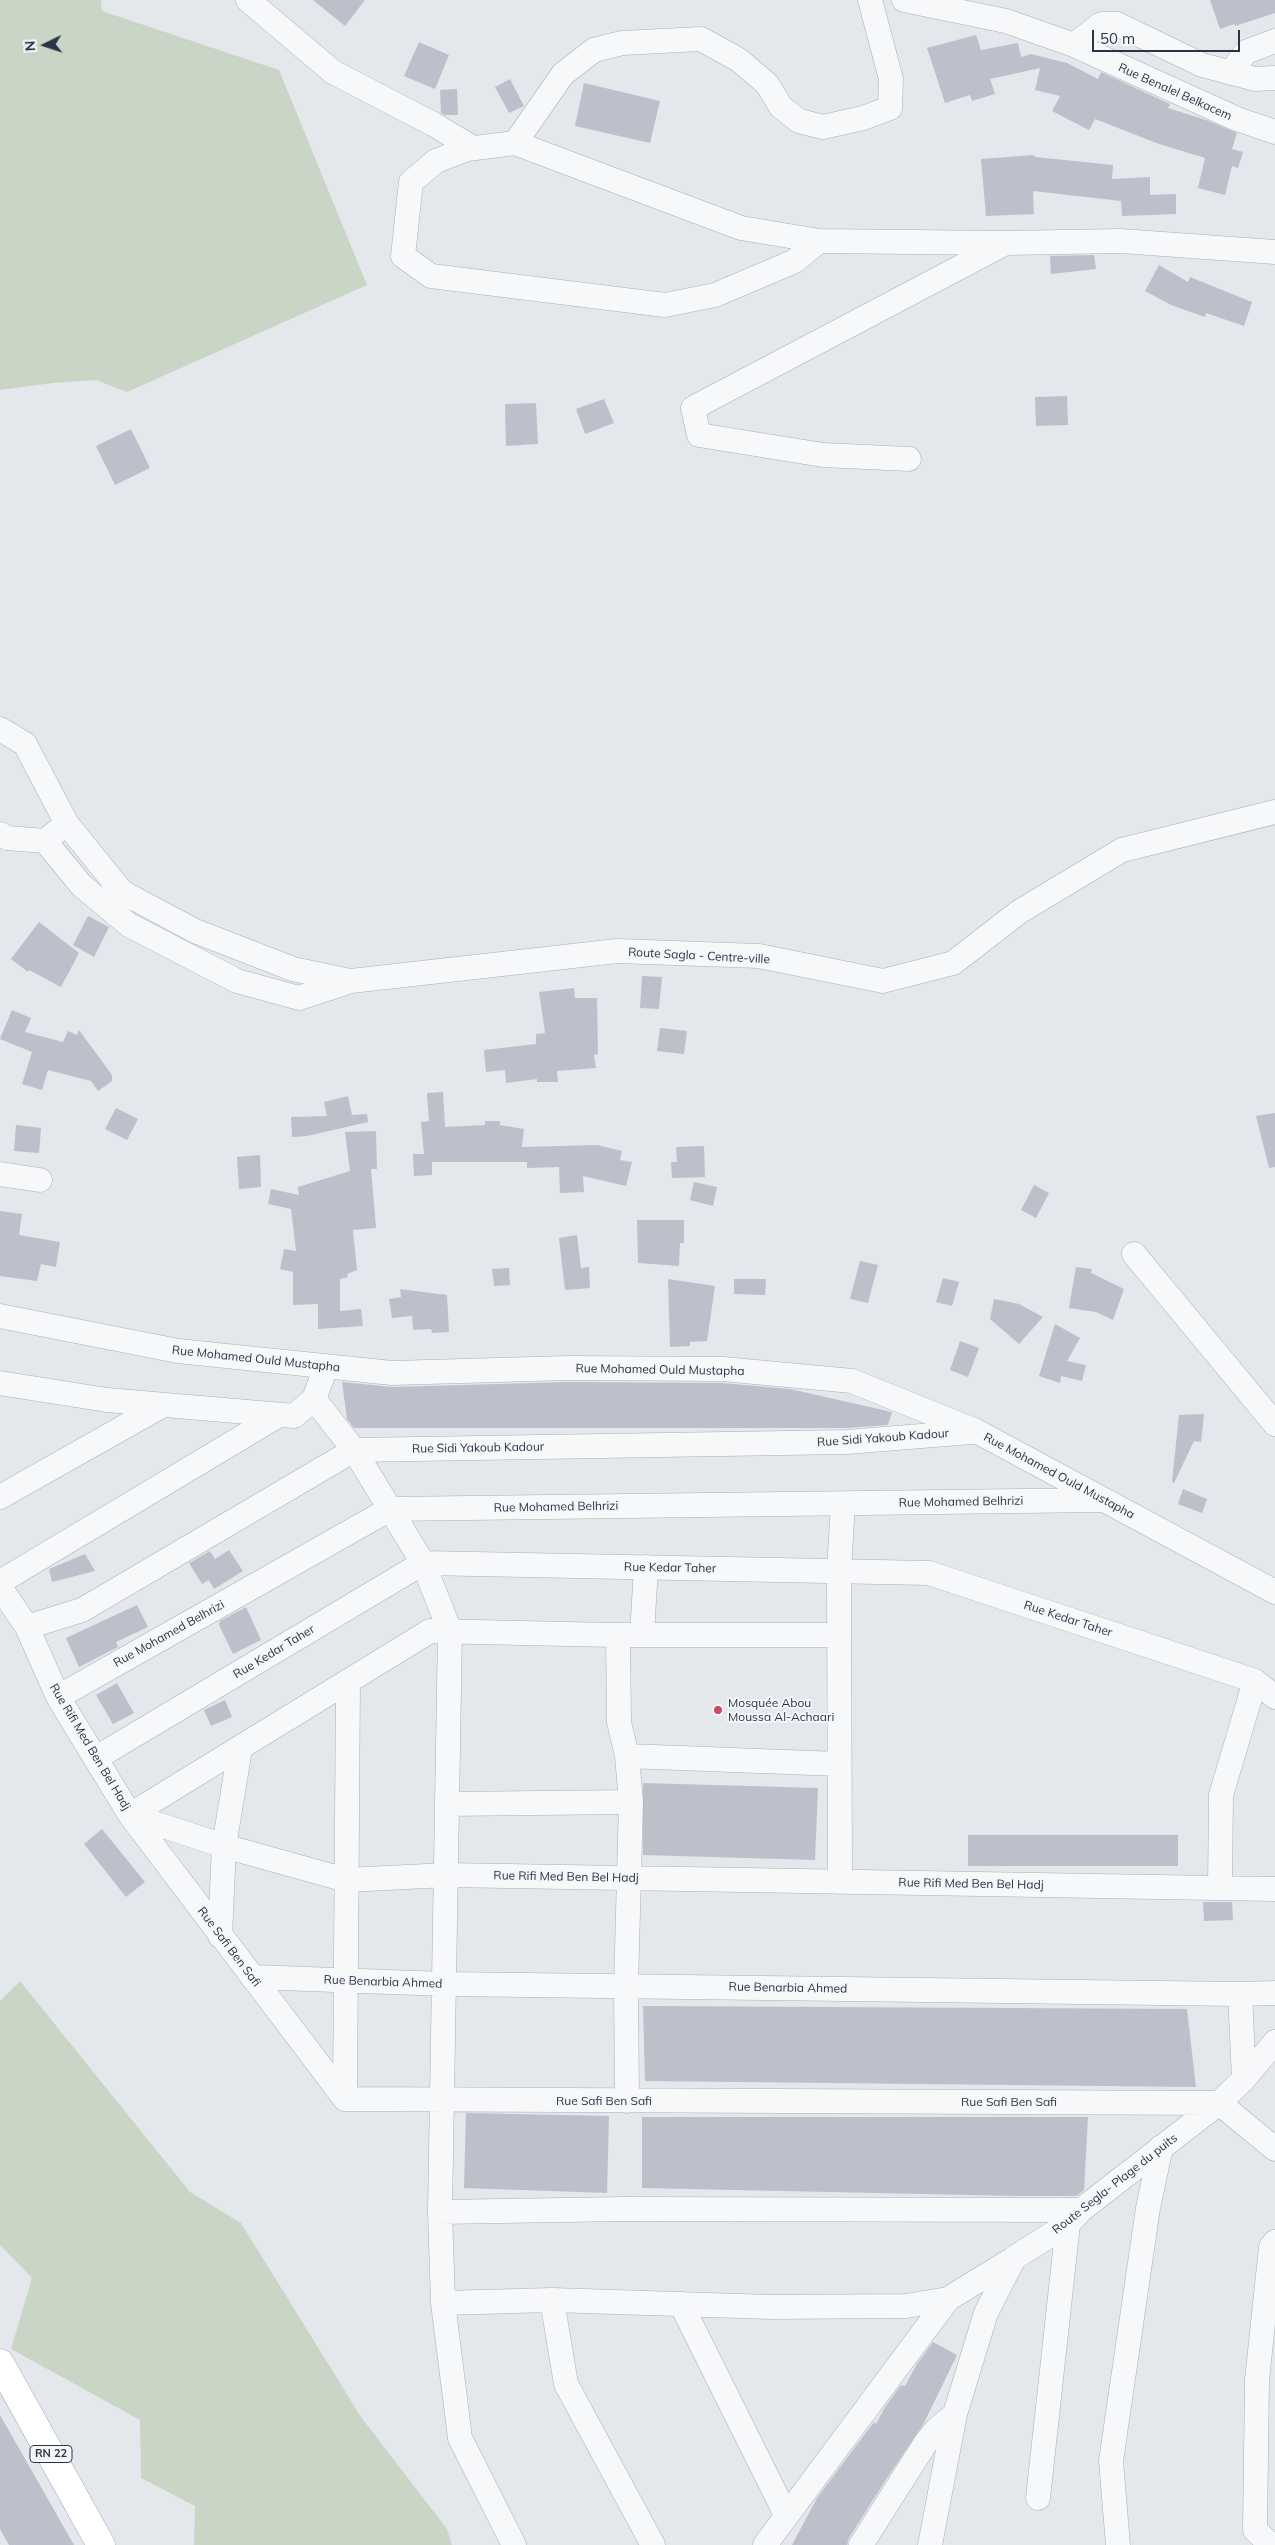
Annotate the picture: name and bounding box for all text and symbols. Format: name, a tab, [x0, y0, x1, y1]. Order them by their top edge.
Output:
north arrow	[20, 20, 70, 70]
scale bar	[1095, 20, 1242, 52]
text: 50 m	[1100, 29, 1135, 48]
text: N	[21, 40, 39, 52]
street label: Rue Benalel Belkacem	[1116, 60, 1234, 124]
street label: Route Sagla - Centre-ville	[628, 945, 770, 967]
street label: Rue Mohamed Ould Mustapha	[171, 1343, 341, 1375]
street label: Rue Mohamed Ould Mustapha	[575, 1361, 745, 1379]
street label: Rue Sidi Yakoub Kadour	[817, 1426, 949, 1450]
street label: Rue Mohamed Ould Mustapha	[981, 1430, 1137, 1522]
street label: Rue Sidi Yakoub Kadour	[412, 1440, 544, 1456]
street label: Rue Mohamed Belhrizi	[899, 1494, 1023, 1510]
street label: Rue Mohamed Belhrizi	[494, 1499, 618, 1515]
street label: Rue Kedar Taher	[624, 1560, 716, 1576]
street label: Rue Mohamed Belhrizi	[111, 1598, 227, 1670]
street label: Rue Kedar Taher	[1022, 1598, 1114, 1640]
street label: Rue Kedar Taher	[231, 1622, 317, 1682]
street label: Rue Rifi Med Ben Bel Hadj	[46, 1681, 134, 1813]
place label: Mosquée Abou Moussa Al-Achaari	[728, 1696, 834, 1724]
marker: Mosquée Abou Moussa Al-Achaari	[712, 1704, 724, 1716]
street label: Rue Rifi Med Ben Bel Hadj	[493, 1869, 639, 1885]
street label: Rue Rifi Med Ben Bel Hadj	[898, 1876, 1044, 1892]
street label: Rue Safi Ben Safi	[194, 1904, 264, 1990]
street label: Rue Benarbia Ahmed	[323, 1973, 443, 1991]
street label: Rue Benarbia Ahmed	[729, 1980, 847, 1996]
street label: Rue Safi Ben Safi	[556, 2094, 652, 2108]
street label: Rue Safi Ben Safi	[961, 2095, 1057, 2109]
street label: Route Segla- Plage du puits	[1050, 2131, 1180, 2237]
road number: RN 22	[30, 2446, 72, 2462]

